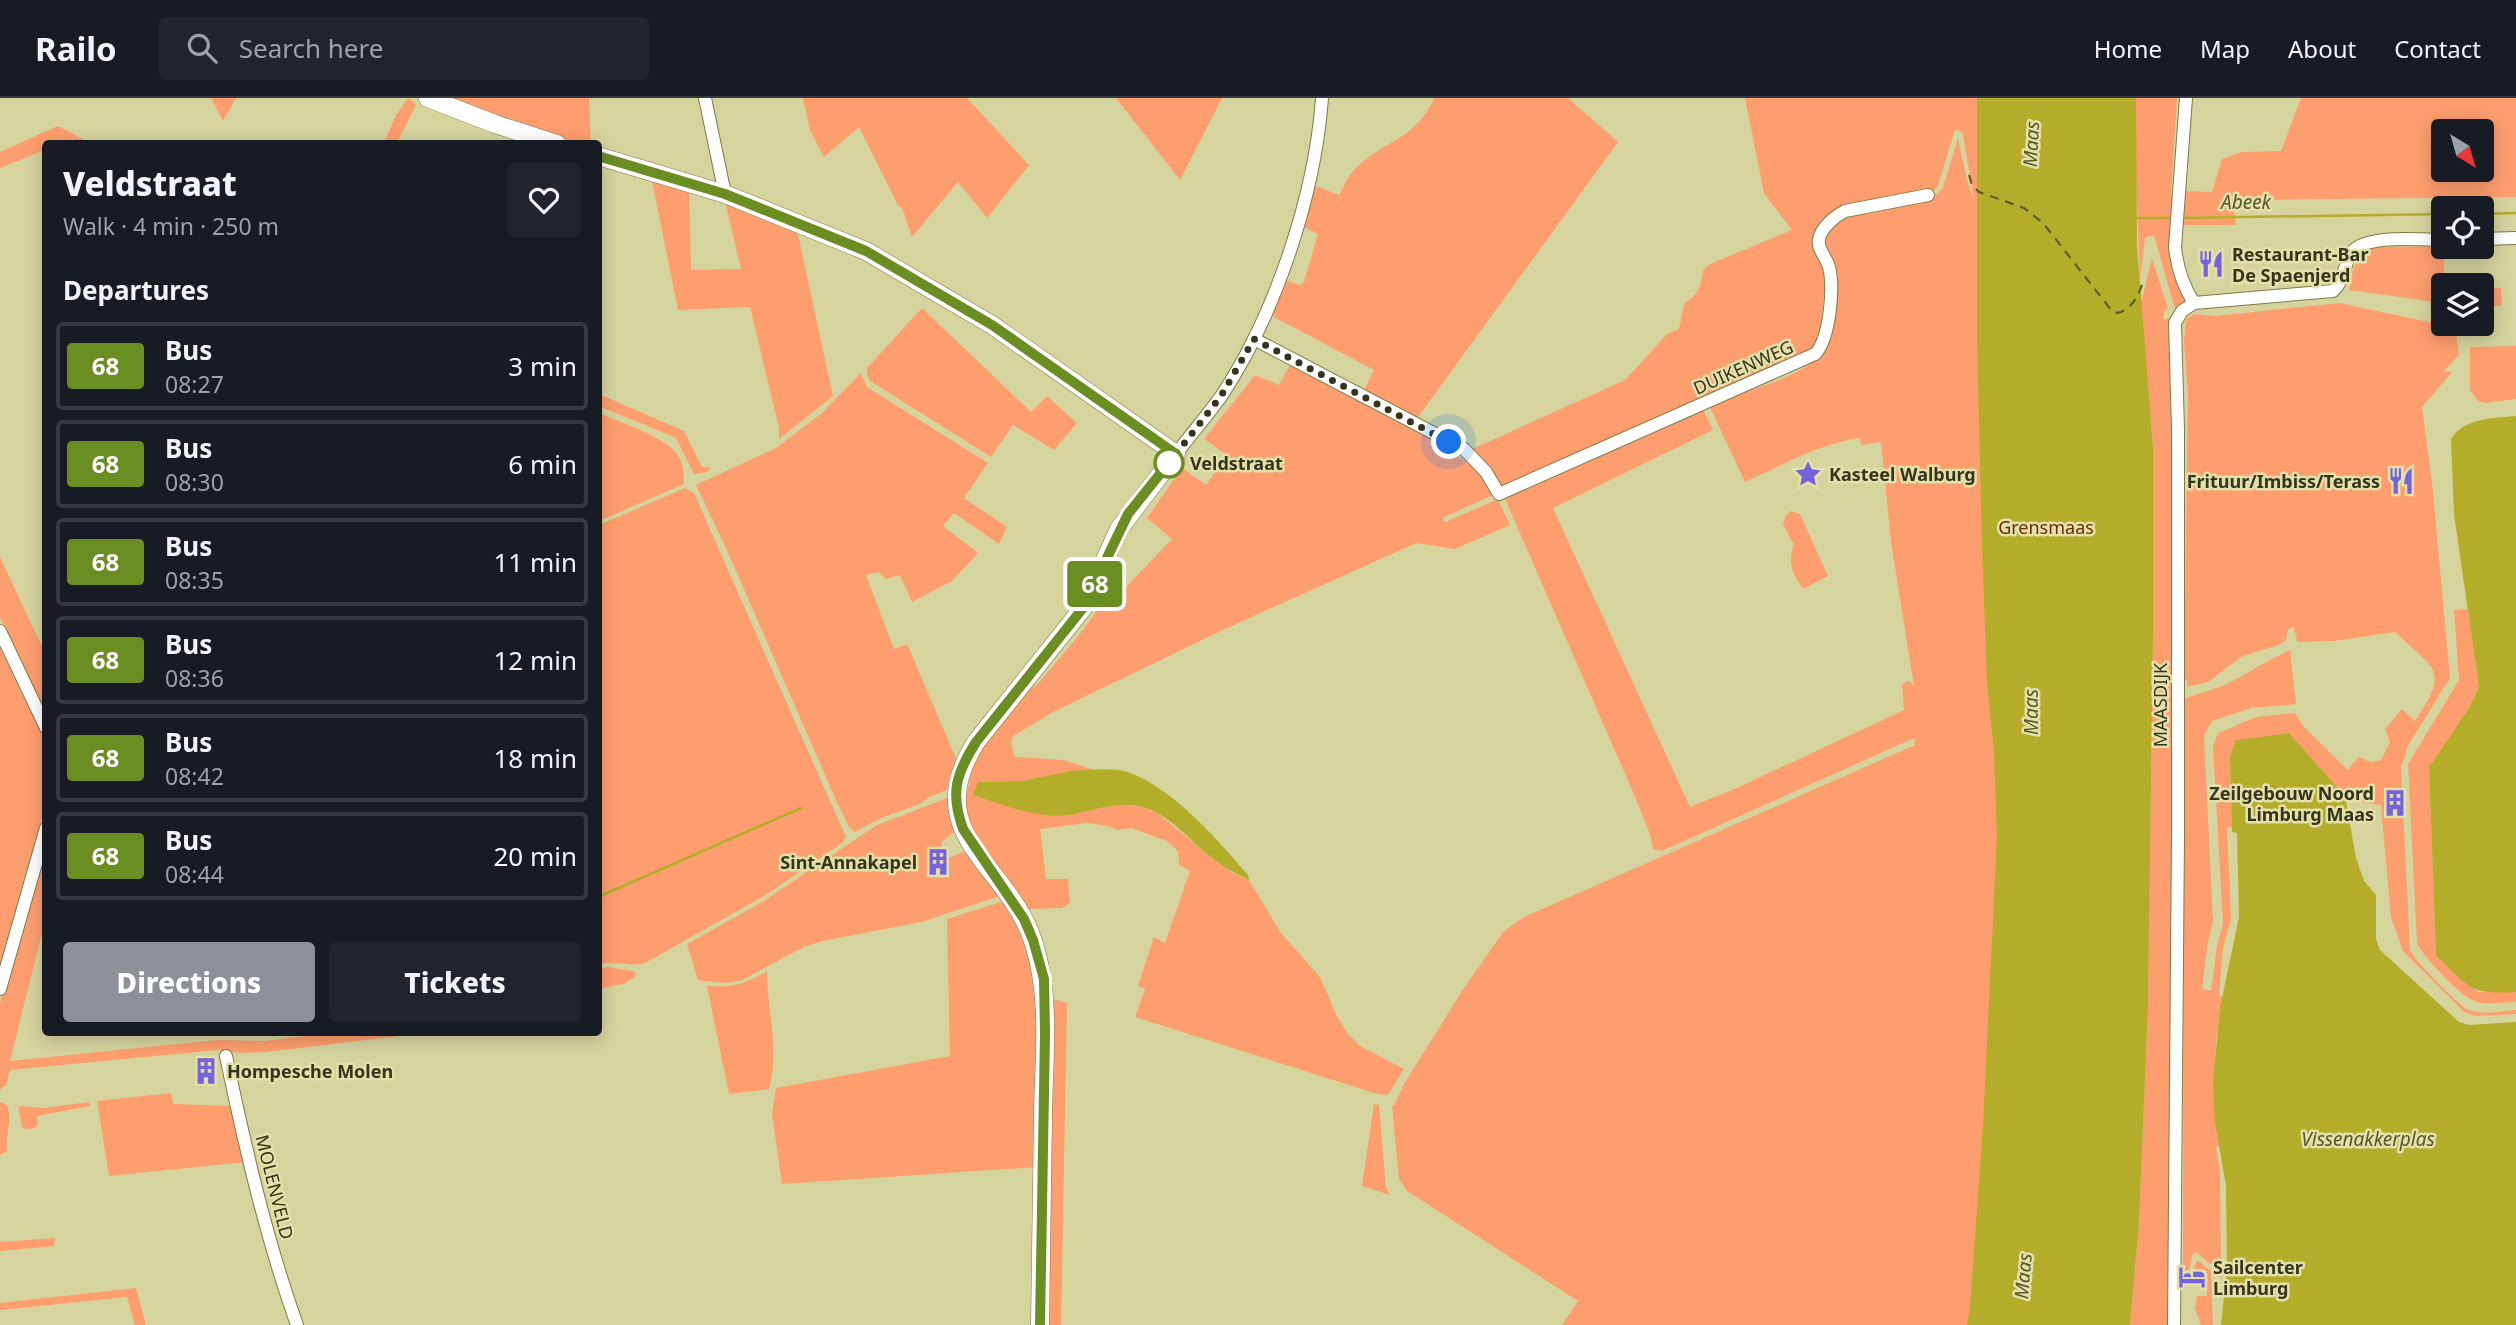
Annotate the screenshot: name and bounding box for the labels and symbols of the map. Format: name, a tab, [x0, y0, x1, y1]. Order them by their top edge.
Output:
north arrow	[2431, 119, 2494, 182]
water label: Maas	[2017, 120, 2045, 168]
water label: Abeek	[2219, 189, 2272, 215]
place label: Restaurant-Bar De Spaenjerd	[2232, 242, 2368, 287]
restaurant icon: Restaurant-Bar De Spaenjerd	[2196, 249, 2226, 279]
street label: DUIKENWEG	[1689, 334, 1797, 400]
your location	[1431, 424, 1466, 459]
marker: Veldstraat	[1154, 448, 1184, 478]
place label: Veldstraat	[1190, 451, 1283, 475]
place icon: Kasteel Walburg	[1793, 459, 1823, 489]
place label: Kasteel Walburg	[1829, 462, 1976, 486]
restaurant icon: Frituur/Imbiss/Terass	[2386, 466, 2416, 496]
place label: Frituur/Imbiss/Terass	[2187, 469, 2380, 493]
park label: Grensmaas	[1998, 515, 2094, 539]
line badge: 68	[1064, 561, 1126, 607]
street label: MAASDIJK	[2148, 662, 2172, 747]
water label: Maas	[2018, 689, 2044, 735]
place label: Zeilgebouw Noord Limburg Maas	[2209, 781, 2374, 826]
building icon: Zeilgebouw Noord Limburg Maas	[2380, 788, 2410, 818]
building icon: Sint-Annakapel	[923, 847, 953, 877]
place label: Sint-Annakapel	[780, 850, 917, 874]
building icon: Hompesche Molen	[191, 1056, 221, 1086]
place label: Hompesche Molen	[227, 1059, 393, 1083]
water label: Vissenakkerplas	[2301, 1126, 2435, 1152]
street label: MOLENVELD	[250, 1132, 300, 1242]
water label: Maas	[2008, 1252, 2038, 1300]
place label: Sailcenter Limburg	[2213, 1255, 2303, 1300]
hotel icon: Sailcenter Limburg	[2177, 1262, 2207, 1292]

